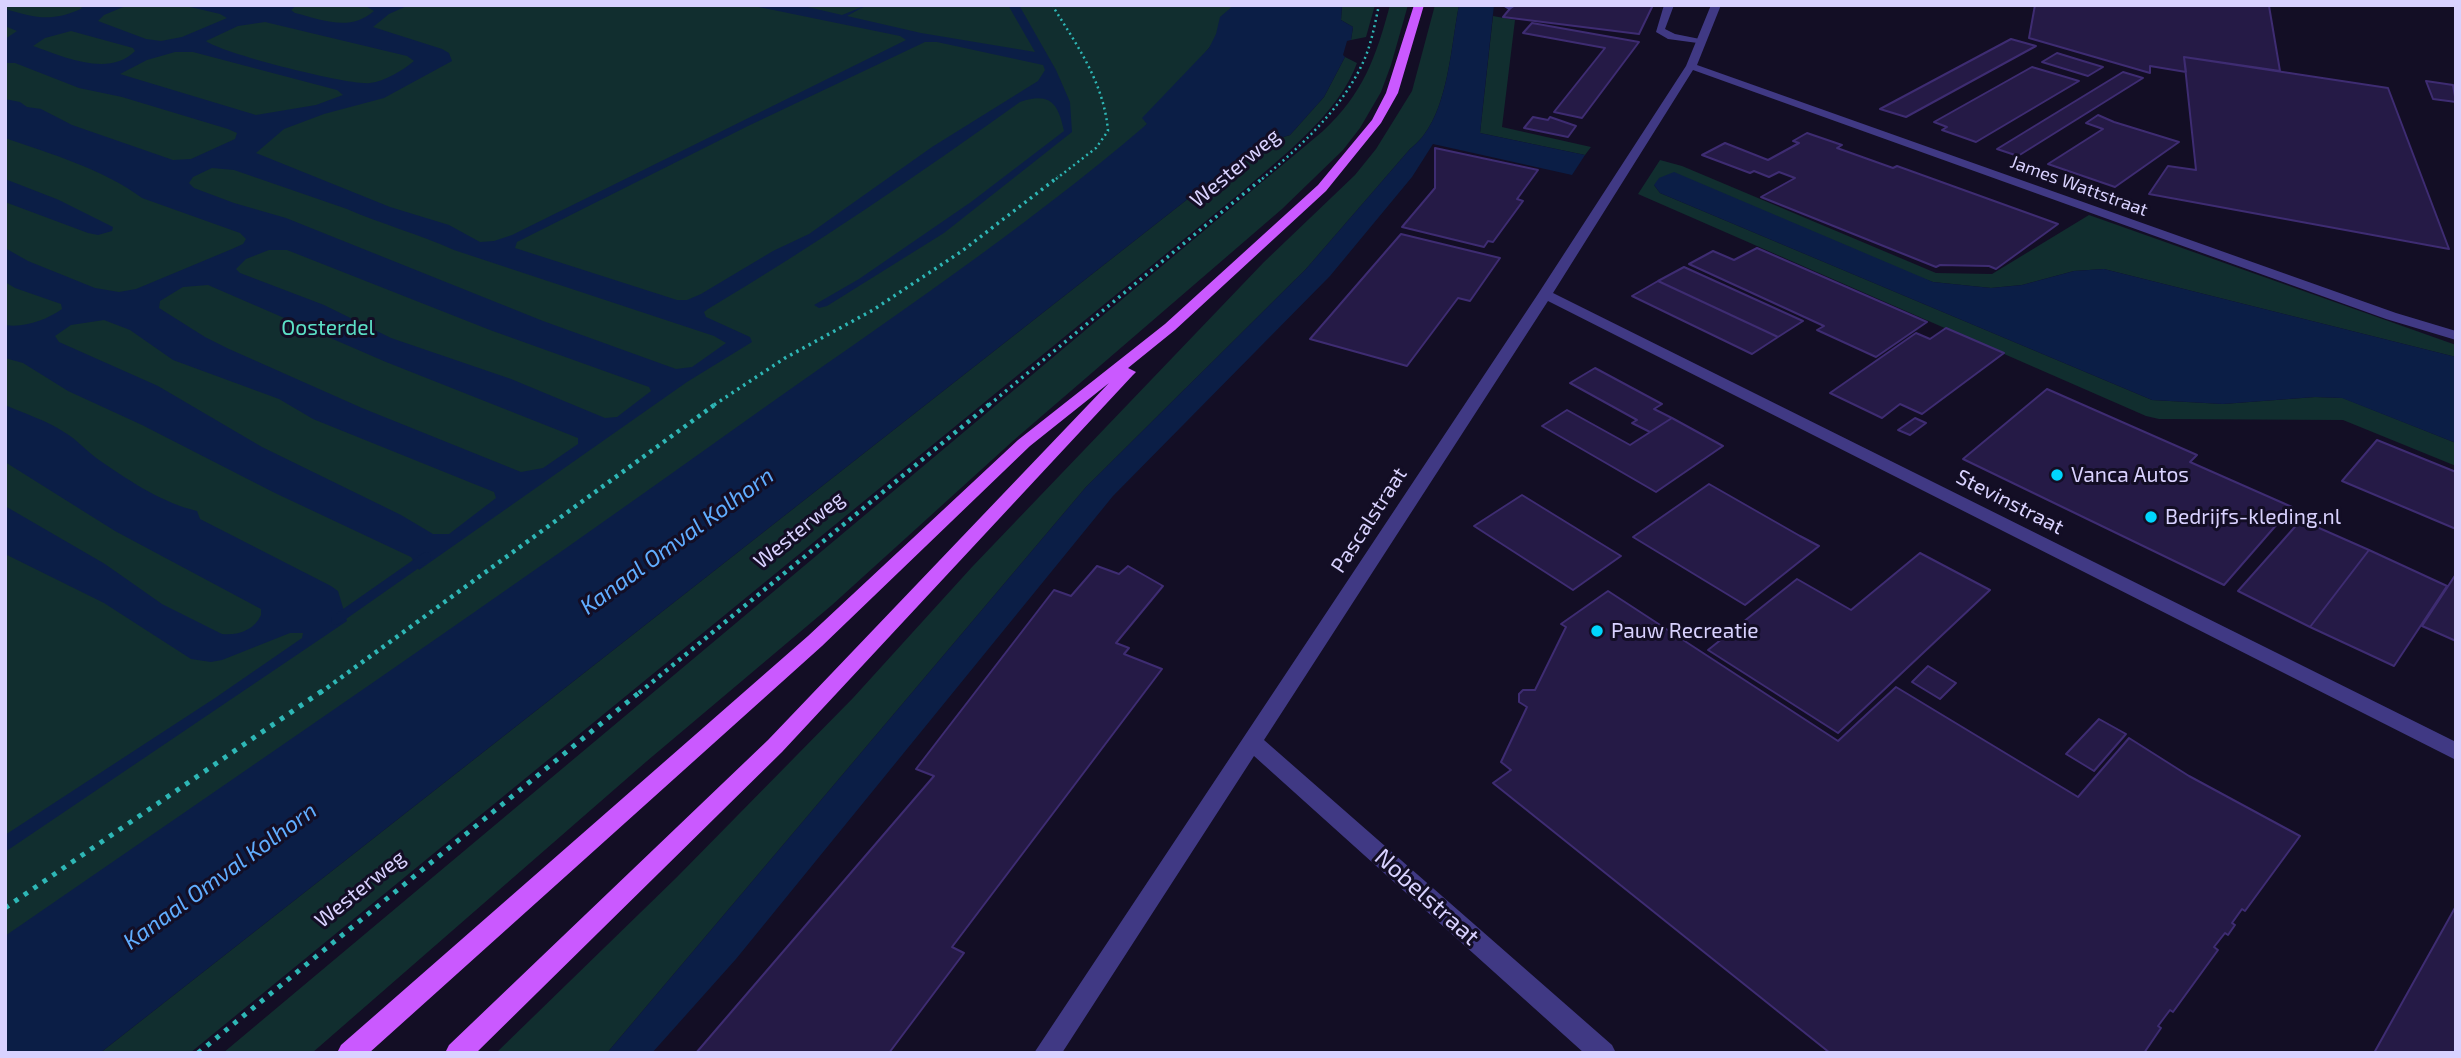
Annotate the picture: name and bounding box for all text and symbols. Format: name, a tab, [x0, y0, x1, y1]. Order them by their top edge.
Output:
street label: Westerweg	[1185, 123, 1285, 213]
street label: James Wattstraat	[2007, 151, 2151, 221]
park label: Oosterdel	[281, 315, 375, 341]
water label: Kanaal Omval Kolhorn	[575, 462, 779, 620]
place label: Vanca Autos	[2071, 462, 2189, 488]
street label: Pascalstraat	[1326, 463, 1412, 577]
street label: Stevinstraat	[1952, 464, 2068, 540]
marker: Vanca Autos	[2049, 467, 2065, 483]
street label: Westerweg	[749, 486, 849, 574]
place label: Bedrijfs-kleding.nl	[2165, 504, 2341, 530]
marker: Bedrijfs-kleding.nl	[2143, 509, 2159, 525]
place label: Pauw Recreatie	[1611, 618, 1759, 644]
marker: Pauw Recreatie	[1589, 623, 1605, 639]
water label: Kanaal Omval Kolhorn	[118, 797, 322, 955]
street label: Nobelstraat	[1369, 843, 1485, 951]
street label: Westerweg	[310, 845, 410, 933]

